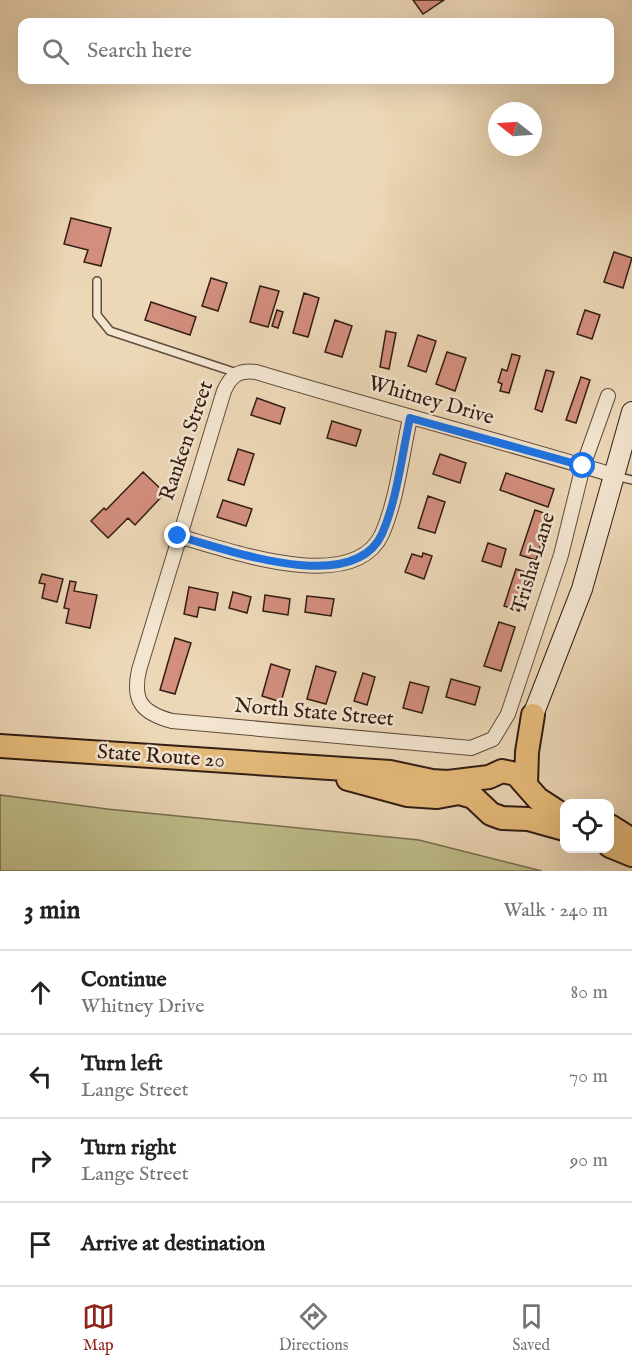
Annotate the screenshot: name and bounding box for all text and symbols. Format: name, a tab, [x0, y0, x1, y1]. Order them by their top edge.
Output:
search box	[18, 18, 614, 84]
icon: search	[39, 35, 72, 68]
text: Search here	[87, 37, 192, 65]
north arrow	[488, 102, 542, 156]
street label: Whitney Drive	[365, 370, 497, 432]
street label: Ranken Street	[154, 378, 220, 504]
route start	[569, 452, 595, 478]
street label: Trisha Lane	[506, 509, 562, 617]
route end	[164, 522, 190, 548]
street label: North State Street	[233, 693, 395, 733]
street label: State Route 20	[96, 739, 226, 775]
map controls	[560, 799, 614, 853]
button: locate	[560, 799, 614, 853]
text: 3 min	[24, 894, 80, 927]
text: Walk · 240 m	[503, 898, 608, 923]
text: Continue	[81, 966, 167, 994]
icon: ahead	[24, 976, 57, 1009]
text: 80 m	[571, 980, 608, 1005]
text: Whitney Drive	[81, 994, 204, 1019]
text: Turn left	[81, 1050, 163, 1078]
icon: left	[24, 1060, 57, 1093]
text: 70 m	[569, 1064, 608, 1089]
text: Lange Street	[81, 1078, 189, 1103]
text: Turn right	[81, 1134, 176, 1162]
icon: right	[24, 1144, 57, 1177]
text: 90 m	[570, 1148, 608, 1173]
text: Lange Street	[81, 1162, 189, 1187]
icon: arrive	[24, 1228, 57, 1261]
text: Arrive at destination	[81, 1230, 265, 1258]
tab: Map	[82, 1300, 115, 1356]
tab: Directions	[279, 1300, 348, 1356]
tab: Saved	[512, 1300, 550, 1356]

